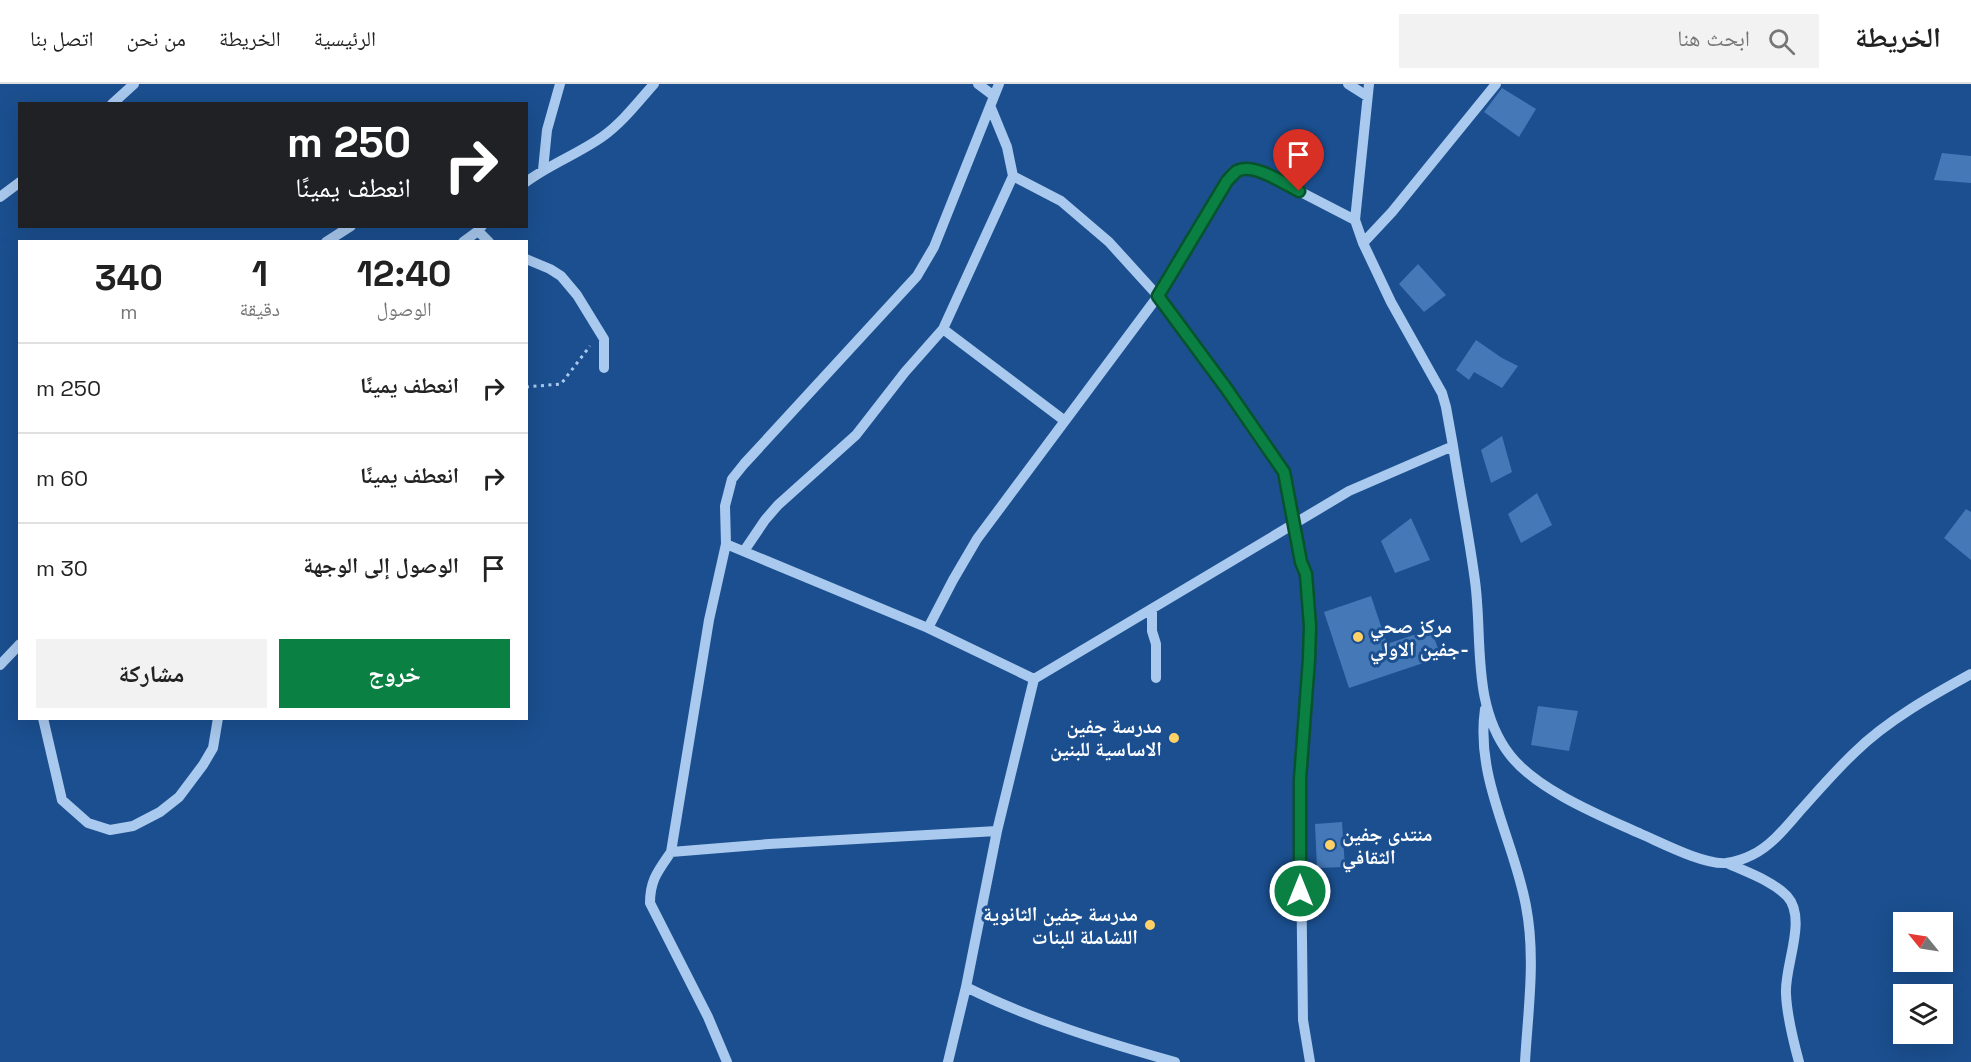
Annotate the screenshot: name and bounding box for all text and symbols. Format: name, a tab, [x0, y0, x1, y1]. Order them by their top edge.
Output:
search box	[1399, 14, 1819, 68]
text: الخريطة	[1855, 19, 1941, 55]
text: ابحث هنا	[1677, 24, 1750, 52]
text: اتصل بنا	[30, 25, 94, 52]
text: من نحن	[127, 25, 186, 52]
text: الخريطة	[219, 25, 281, 52]
text: الرئيسية	[314, 25, 376, 52]
icon: search	[1765, 25, 1798, 58]
text: 250 m	[287, 116, 411, 169]
icon: right	[432, 126, 510, 204]
pin	[1273, 129, 1324, 191]
icon: arrive	[1282, 138, 1315, 171]
text: انعطف يمينًا	[295, 170, 411, 205]
text: 1	[252, 251, 268, 297]
text: 12:40	[357, 251, 451, 297]
text: 340	[95, 255, 163, 301]
text: دقيقة	[239, 296, 280, 322]
text: الوصول	[376, 296, 432, 322]
text: m	[120, 299, 137, 325]
text: انعطف يمينًا	[360, 371, 459, 399]
icon: right	[477, 372, 510, 405]
text: 250 m	[36, 374, 101, 402]
text: انعطف يمينًا	[360, 461, 459, 489]
icon: right	[477, 462, 510, 495]
text: 60 m	[36, 464, 88, 492]
text: الوصول إلى الوجهة	[303, 551, 459, 579]
icon: arrive	[477, 552, 510, 585]
text: 30 m	[36, 554, 88, 582]
place label: مركز صحي جفين الاولي-	[1370, 613, 1469, 665]
marker: مركز صحي جفين الاولي-	[1351, 630, 1365, 644]
button: مشاركة	[36, 639, 267, 708]
button: خروج	[279, 639, 510, 708]
place label: مدرسة جفين الاساسية للبنين	[1050, 713, 1162, 762]
marker: مدرسة جفين الاساسية للبنين	[1167, 731, 1181, 745]
place label: منتدى جفين الثقافي	[1342, 821, 1432, 873]
marker: منتدى جفين الثقافي	[1323, 838, 1337, 852]
position arrow	[1268, 859, 1332, 923]
place label: مدرسة جفين الثانوية اللشاملة للبنات	[983, 901, 1138, 950]
north arrow	[1893, 912, 1953, 972]
map controls	[1893, 912, 1953, 1044]
marker: مدرسة جفين الثانوية اللشاملة للبنات	[1143, 918, 1157, 932]
button: layers	[1893, 984, 1953, 1044]

